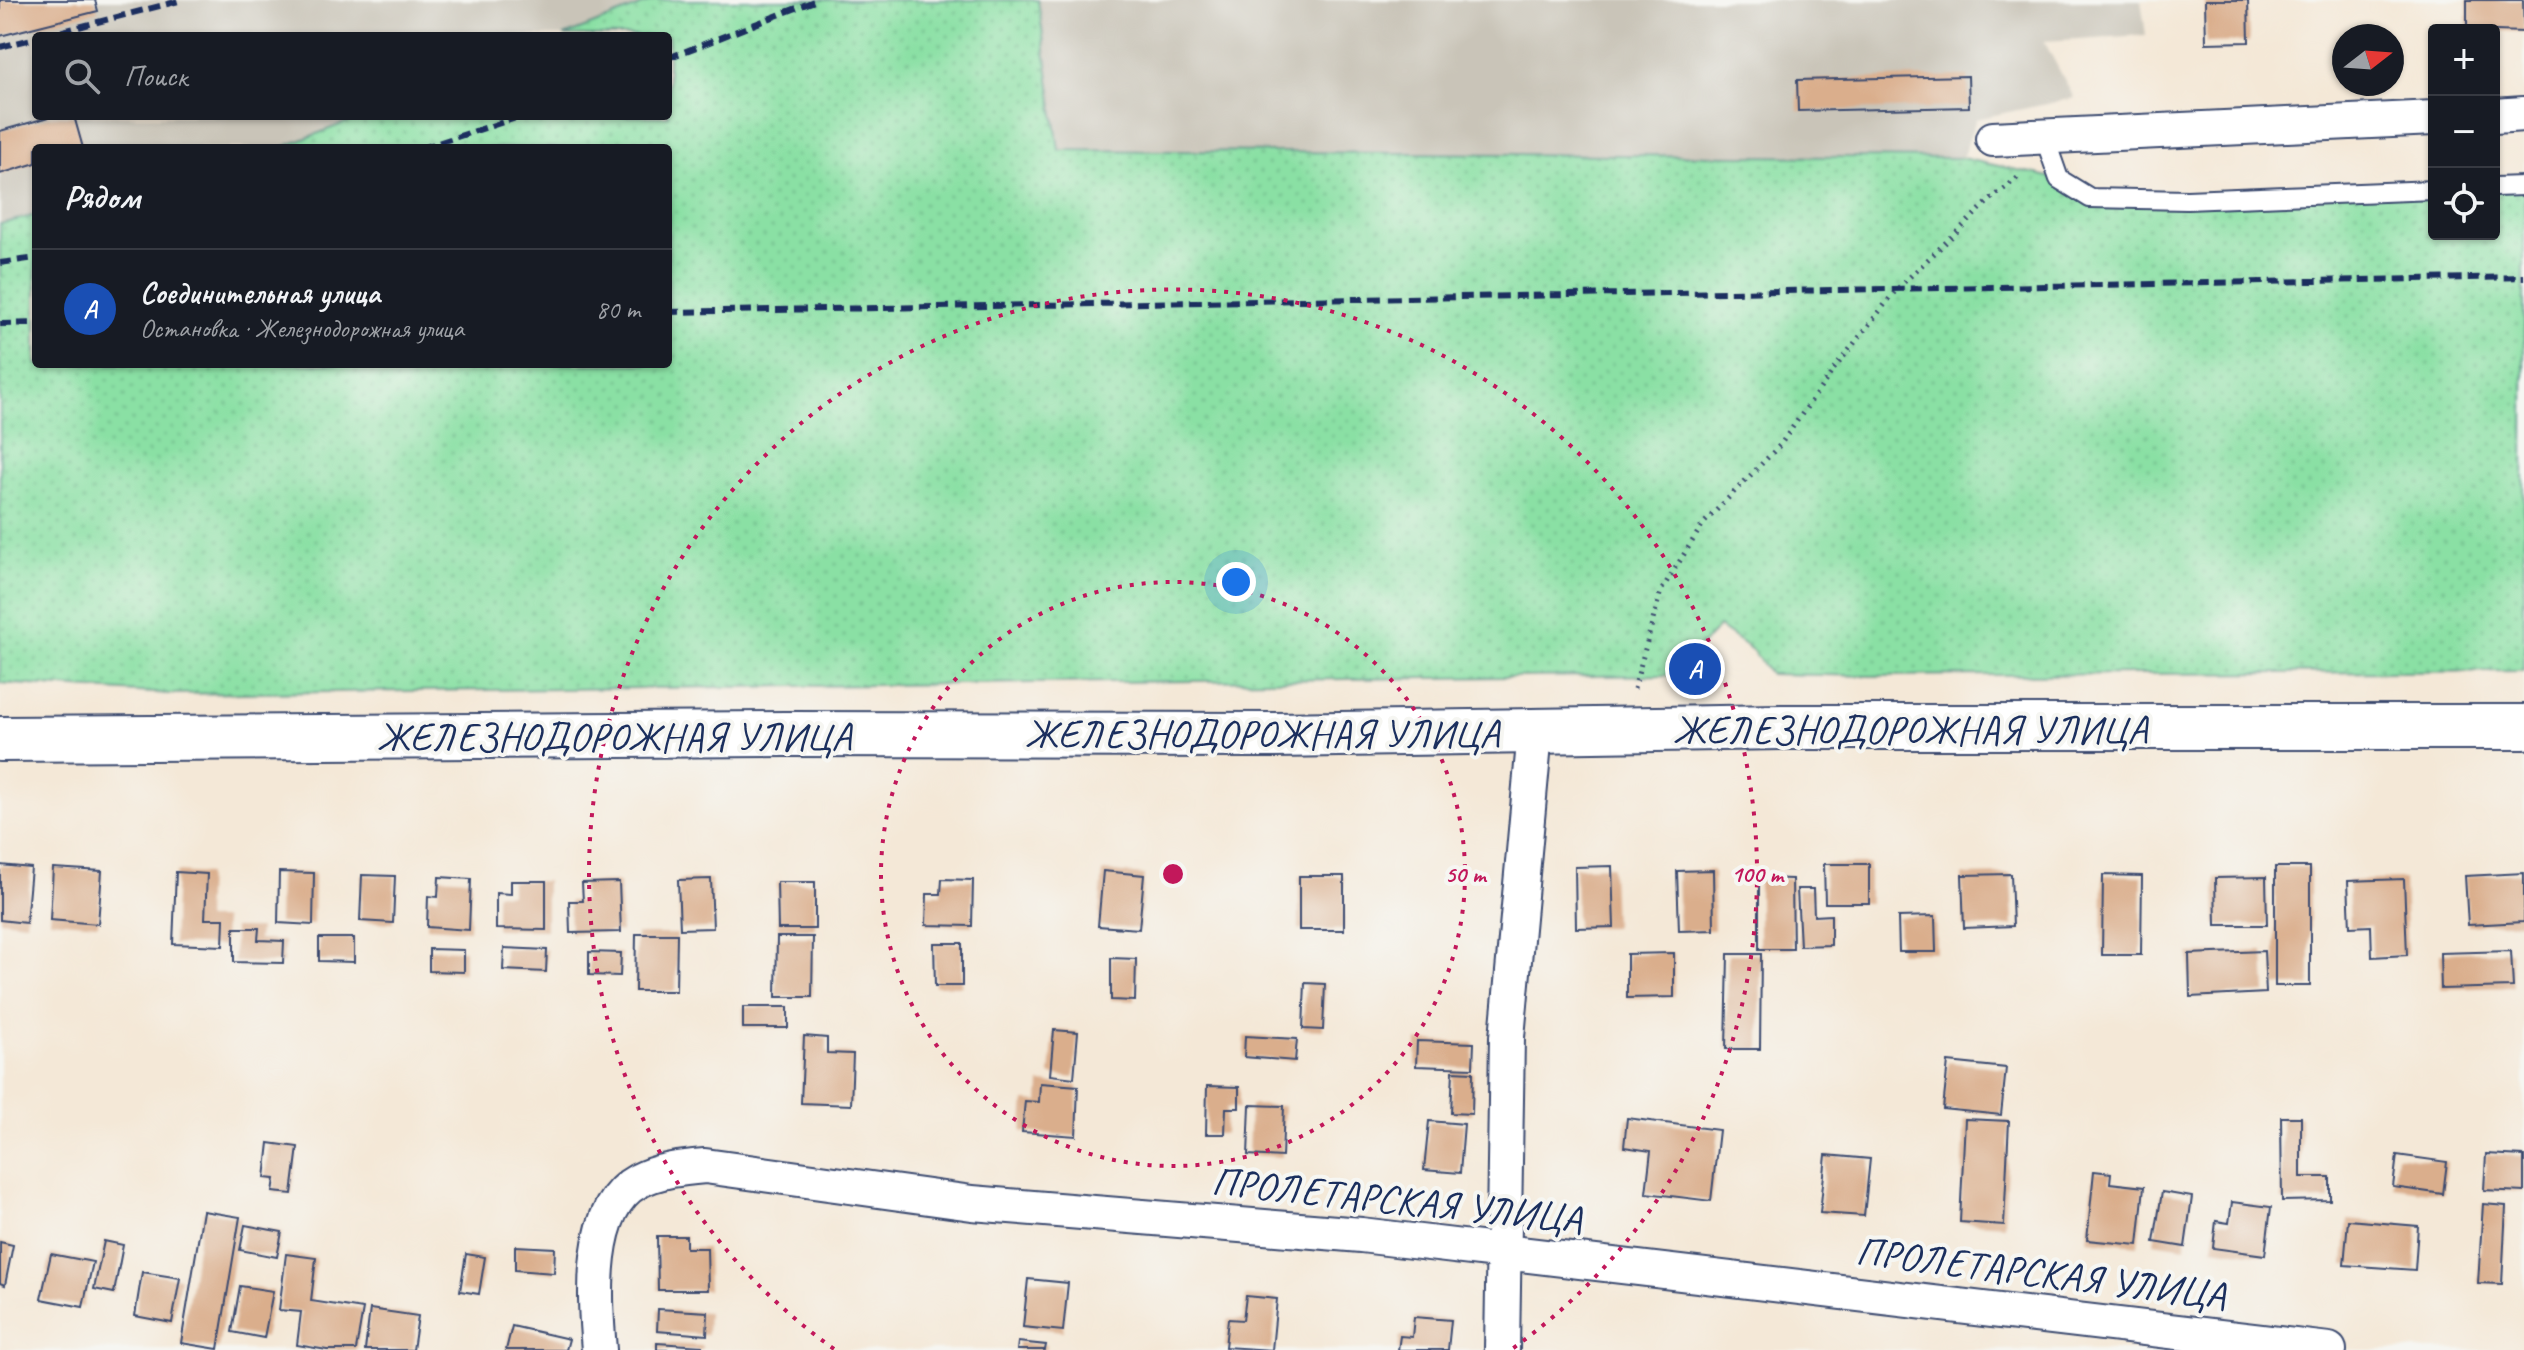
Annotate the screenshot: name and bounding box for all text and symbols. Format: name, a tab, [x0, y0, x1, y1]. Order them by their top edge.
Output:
north arrow	[2332, 24, 2404, 96]
map controls	[2428, 24, 2500, 240]
button: +	[2428, 24, 2500, 96]
search box	[32, 32, 672, 120]
icon: search	[60, 54, 104, 98]
text: Поиск	[124, 57, 187, 95]
button: −	[2428, 96, 2500, 168]
button: locate	[2428, 168, 2500, 240]
text: Рядом	[64, 175, 140, 218]
text: Соединительная улица	[140, 274, 380, 312]
text: A	[83, 293, 97, 326]
text: 80 m	[596, 293, 640, 326]
text: Остановка · Железнодорожная улица	[140, 312, 464, 345]
your location	[1216, 562, 1256, 602]
pin: A	[1669, 639, 1721, 699]
street label: ЖЕЛЕЗНОДОРОЖНАЯ УЛИЦА	[1673, 705, 2149, 755]
street label: ЖЕЛЕЗНОДОРОЖНАЯ УЛИЦА	[1025, 709, 1501, 759]
street label: ЖЕЛЕЗНОДОРОЖНАЯ УЛИЦА	[377, 712, 853, 762]
text: 50 m	[1445, 859, 1488, 889]
text: 100 m	[1731, 859, 1785, 889]
centre of rings	[1159, 860, 1187, 888]
street label: ПРОЛЕТАРСКАЯ УЛИЦА	[1210, 1156, 1585, 1244]
street label: ПРОЛЕТАРСКАЯ УЛИЦА	[1853, 1226, 2229, 1321]

